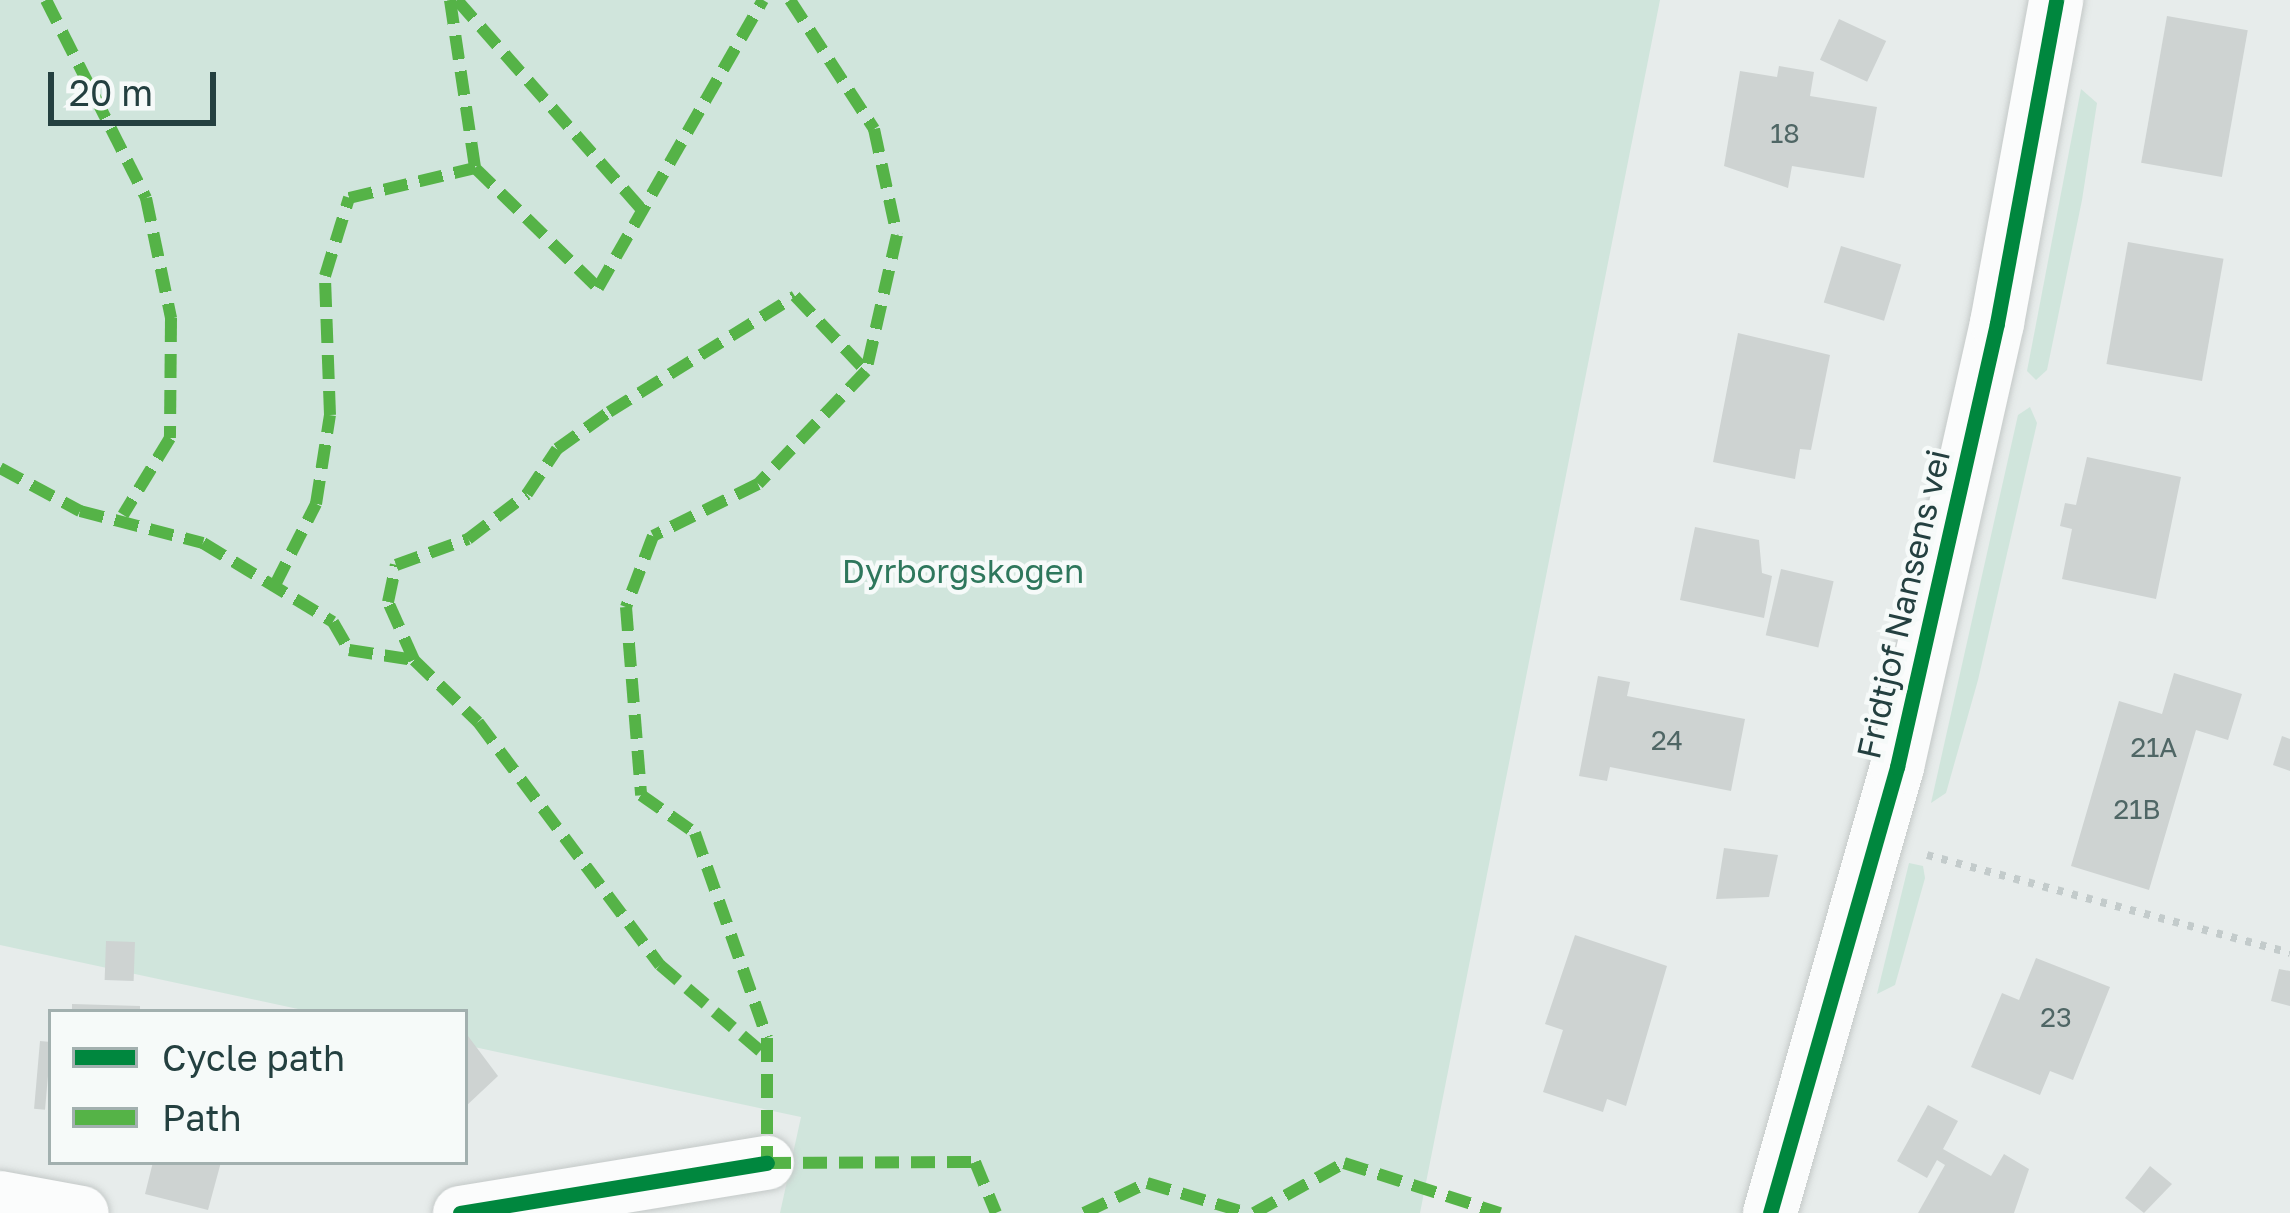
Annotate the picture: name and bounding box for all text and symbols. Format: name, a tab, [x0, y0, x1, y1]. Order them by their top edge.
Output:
scale bar	[54, 48, 222, 122]
text: 20 m	[69, 71, 153, 114]
house number: 18	[1770, 118, 1800, 150]
street label: Fridtjof Nansens vei	[1848, 446, 1958, 762]
park label: Dyrborgskogen	[842, 551, 1084, 591]
house number: 24	[1651, 725, 1683, 757]
house number: 21A	[2131, 732, 2177, 764]
house number: 21B	[2114, 794, 2160, 826]
house number: 23	[2040, 1002, 2072, 1034]
legend	[48, 1009, 468, 1165]
text: Cycle path	[162, 1036, 345, 1079]
text: Path	[162, 1096, 242, 1139]

